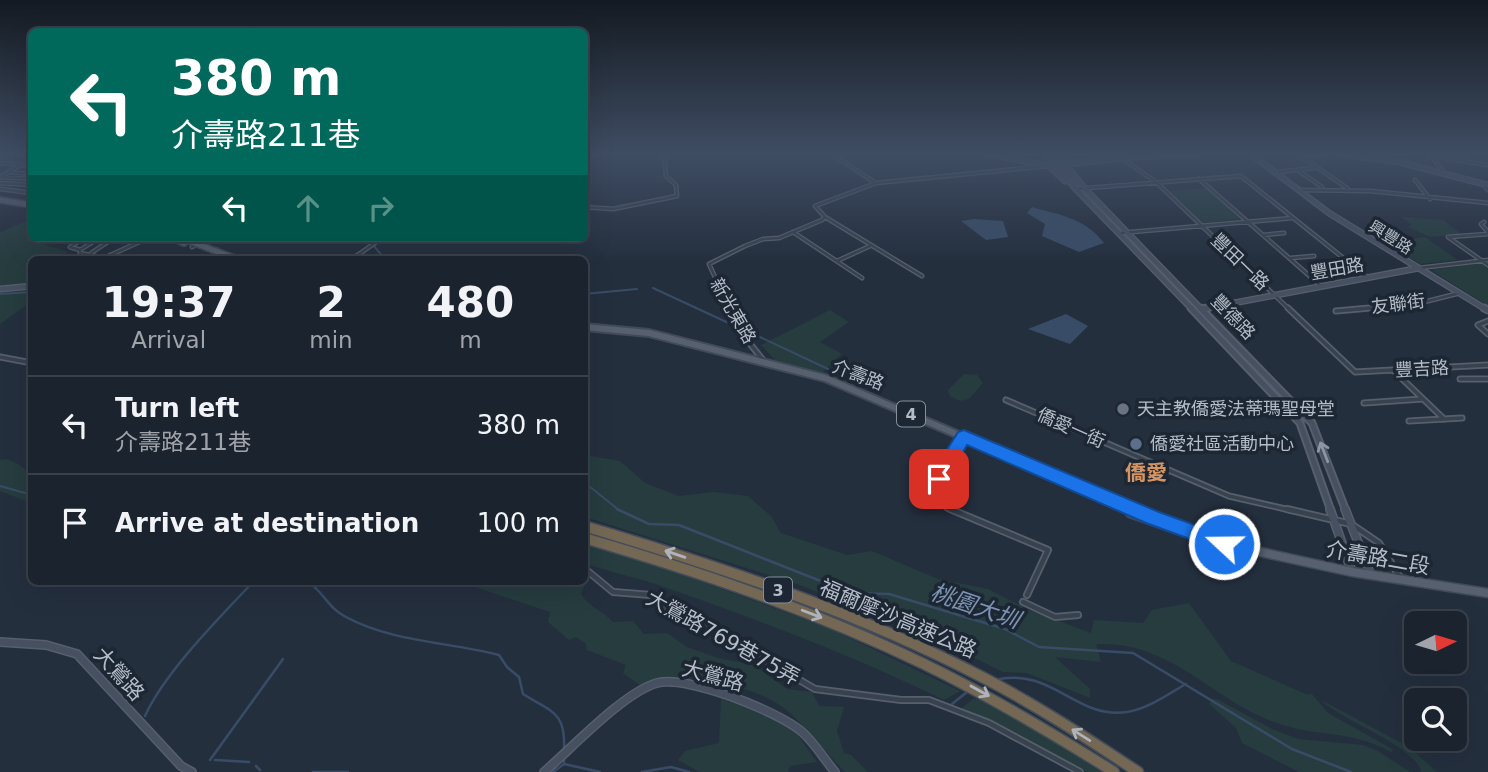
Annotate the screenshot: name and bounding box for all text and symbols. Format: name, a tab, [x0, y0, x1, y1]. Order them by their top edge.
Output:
text: 380 m	[171, 50, 341, 107]
icon: left	[56, 56, 147, 147]
text: 介壽路211巷	[171, 116, 360, 154]
icon: left	[216, 189, 254, 227]
icon: ahead	[289, 189, 327, 227]
icon: right	[362, 189, 400, 227]
street label: 興豐路	[1365, 217, 1416, 258]
street label: 豐田一路	[1207, 229, 1274, 294]
street label: 豐田路	[1309, 253, 1365, 284]
street label: 新光東路	[706, 274, 761, 347]
text: 19:37	[102, 278, 236, 327]
text: 2	[316, 278, 346, 327]
text: 480	[427, 278, 514, 327]
street label: 豐德路	[1207, 290, 1260, 343]
street label: 友聯街	[1370, 290, 1426, 317]
text: Arrival	[131, 327, 206, 353]
text: min	[309, 327, 353, 353]
text: m	[459, 327, 482, 353]
street label: 介壽路	[829, 355, 887, 394]
street label: 豐吉路	[1394, 357, 1449, 380]
text: Turn left	[115, 393, 239, 423]
place label: 天主教僑愛法蒂瑪聖母堂	[1137, 398, 1335, 419]
marker: 天主教僑愛法蒂瑪聖母堂	[1115, 401, 1131, 417]
road number: 4	[897, 402, 925, 426]
street label: 僑愛一街	[1034, 403, 1108, 452]
icon: left	[56, 406, 94, 444]
text: 380 m	[477, 410, 560, 440]
text: 介壽路211巷	[115, 429, 251, 455]
place label: 僑愛社區活動中心	[1150, 433, 1294, 454]
marker: 僑愛社區活動中心	[1128, 436, 1144, 452]
one-way arrow	[1317, 442, 1330, 464]
pin	[909, 449, 969, 509]
icon: arrive	[920, 460, 958, 498]
district label: 僑愛	[1125, 461, 1167, 485]
icon: arrive	[56, 504, 94, 542]
position arrow	[1187, 507, 1261, 581]
text: Arrive at destination	[115, 508, 419, 538]
text: 100 m	[477, 508, 560, 538]
street label: 介壽路二段	[1324, 537, 1432, 579]
one-way arrow	[664, 547, 686, 559]
street label: 福爾摩沙高速公路	[816, 575, 980, 663]
road number: 3	[764, 578, 792, 603]
water label: 桃園大圳	[927, 579, 1026, 634]
street label: 大鶯路769巷75弄	[642, 585, 804, 691]
one-way arrow	[800, 608, 822, 621]
north arrow	[1404, 611, 1466, 674]
map controls	[1404, 611, 1467, 751]
street label: 大鶯路	[89, 643, 149, 705]
street label: 大鶯路	[679, 656, 747, 696]
one-way arrow	[969, 685, 990, 698]
button: search	[1404, 688, 1467, 751]
one-way arrow	[1072, 727, 1092, 741]

